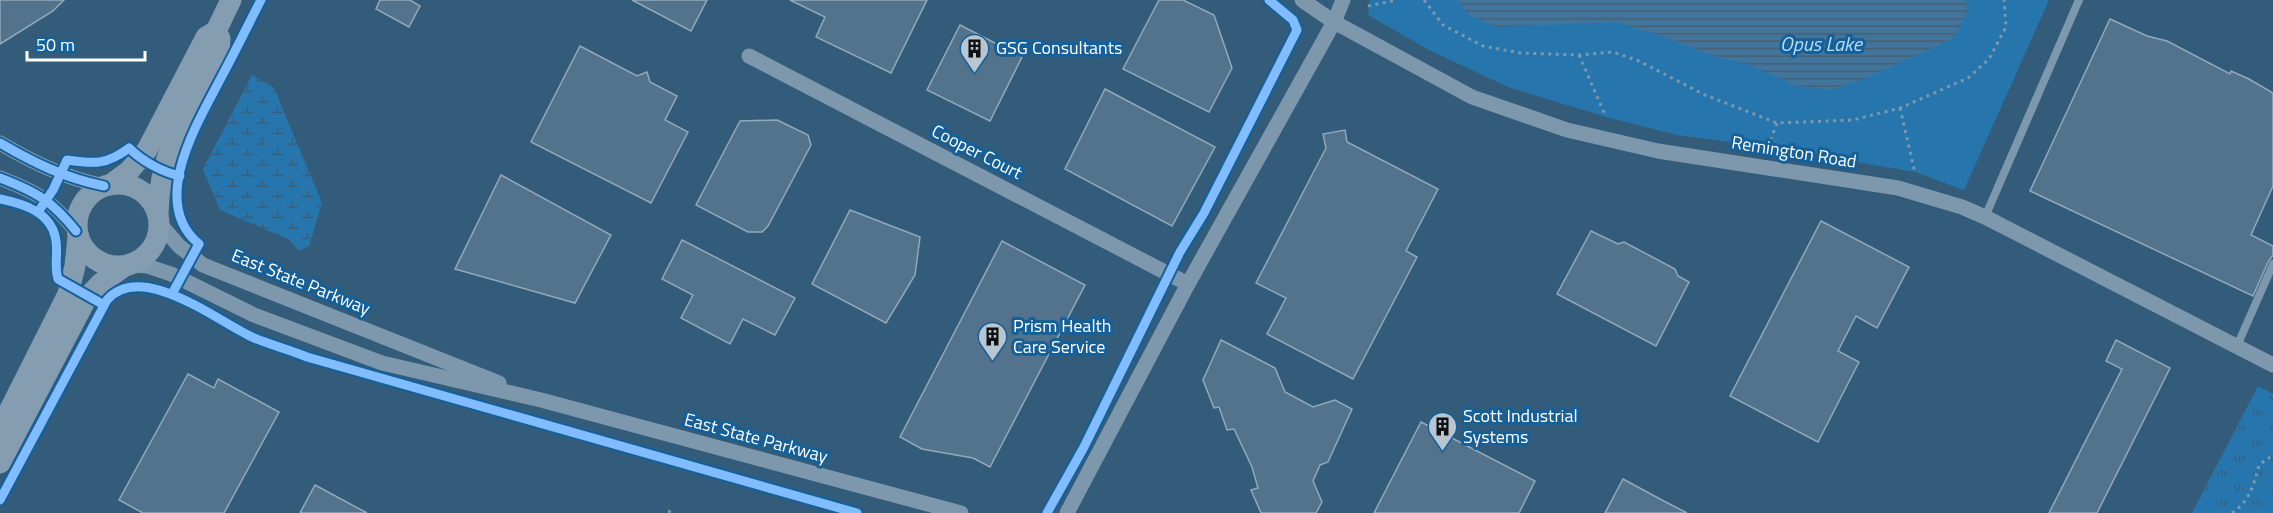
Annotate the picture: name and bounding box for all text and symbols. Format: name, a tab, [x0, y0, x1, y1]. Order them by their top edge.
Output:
scale bar	[27, 24, 146, 62]
water label: Opus Lake	[1780, 28, 1864, 59]
text: 50 m	[36, 31, 75, 58]
building icon: GSG Consultants	[959, 32, 991, 74]
place label: GSG Consultants	[996, 34, 1122, 61]
street label: Cooper Court	[927, 117, 1028, 186]
street label: Remington Road	[1730, 128, 1859, 175]
street label: East State Parkway	[228, 241, 375, 322]
place label: Prism Health Care Service	[1013, 312, 1112, 360]
building icon: Prism Health Care Service	[976, 320, 1008, 362]
place label: Scott Industrial Systems	[1463, 402, 1578, 450]
street label: East State Parkway	[681, 405, 831, 470]
building icon: Scott Industrial Systems	[1426, 410, 1458, 452]

